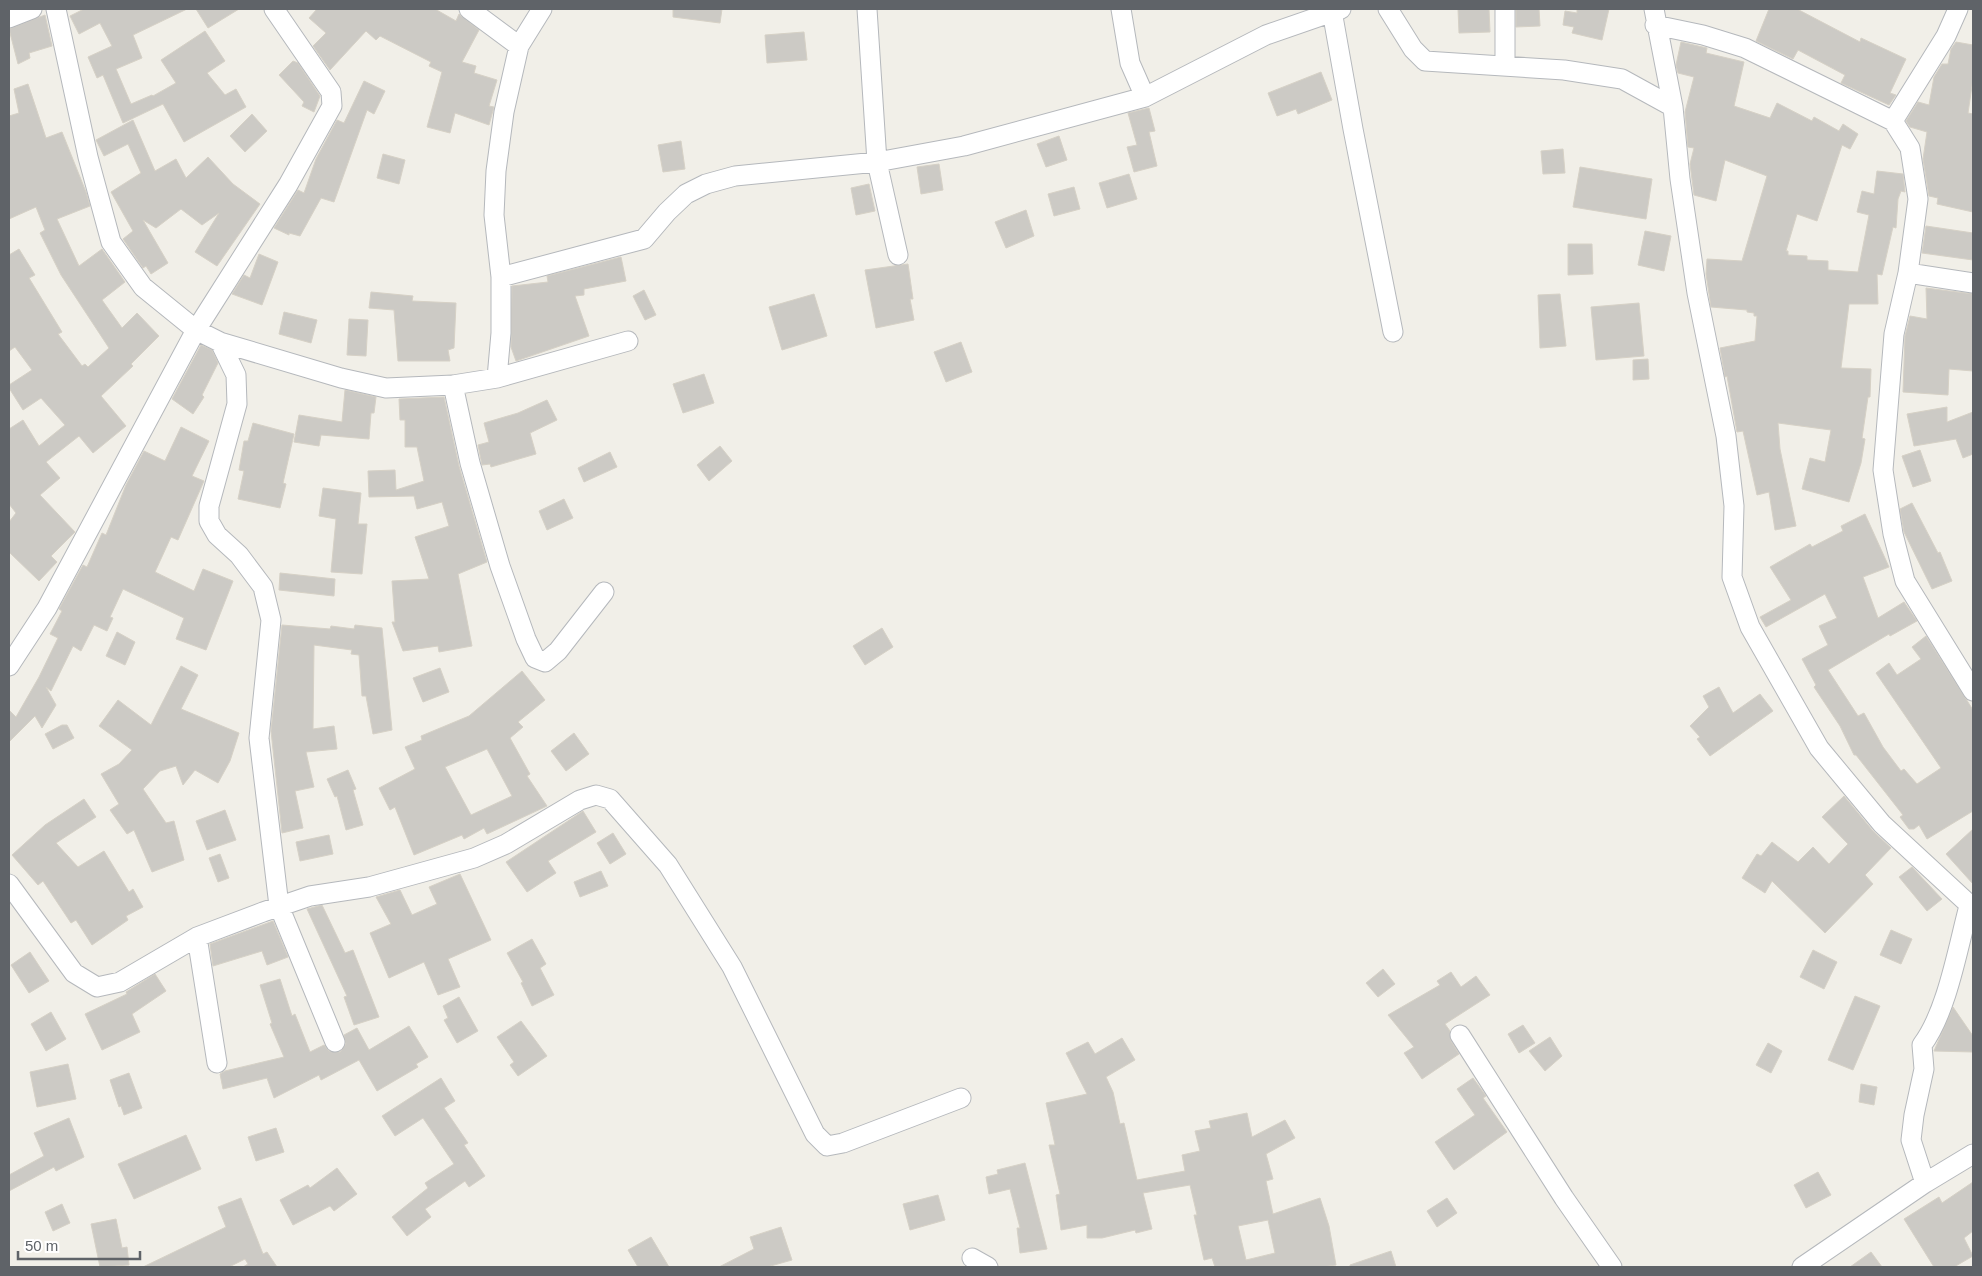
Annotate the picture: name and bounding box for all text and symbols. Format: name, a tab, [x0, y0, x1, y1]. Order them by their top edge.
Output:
scale bar	[18, 1228, 140, 1260]
text: 50 m	[25, 1237, 58, 1254]

